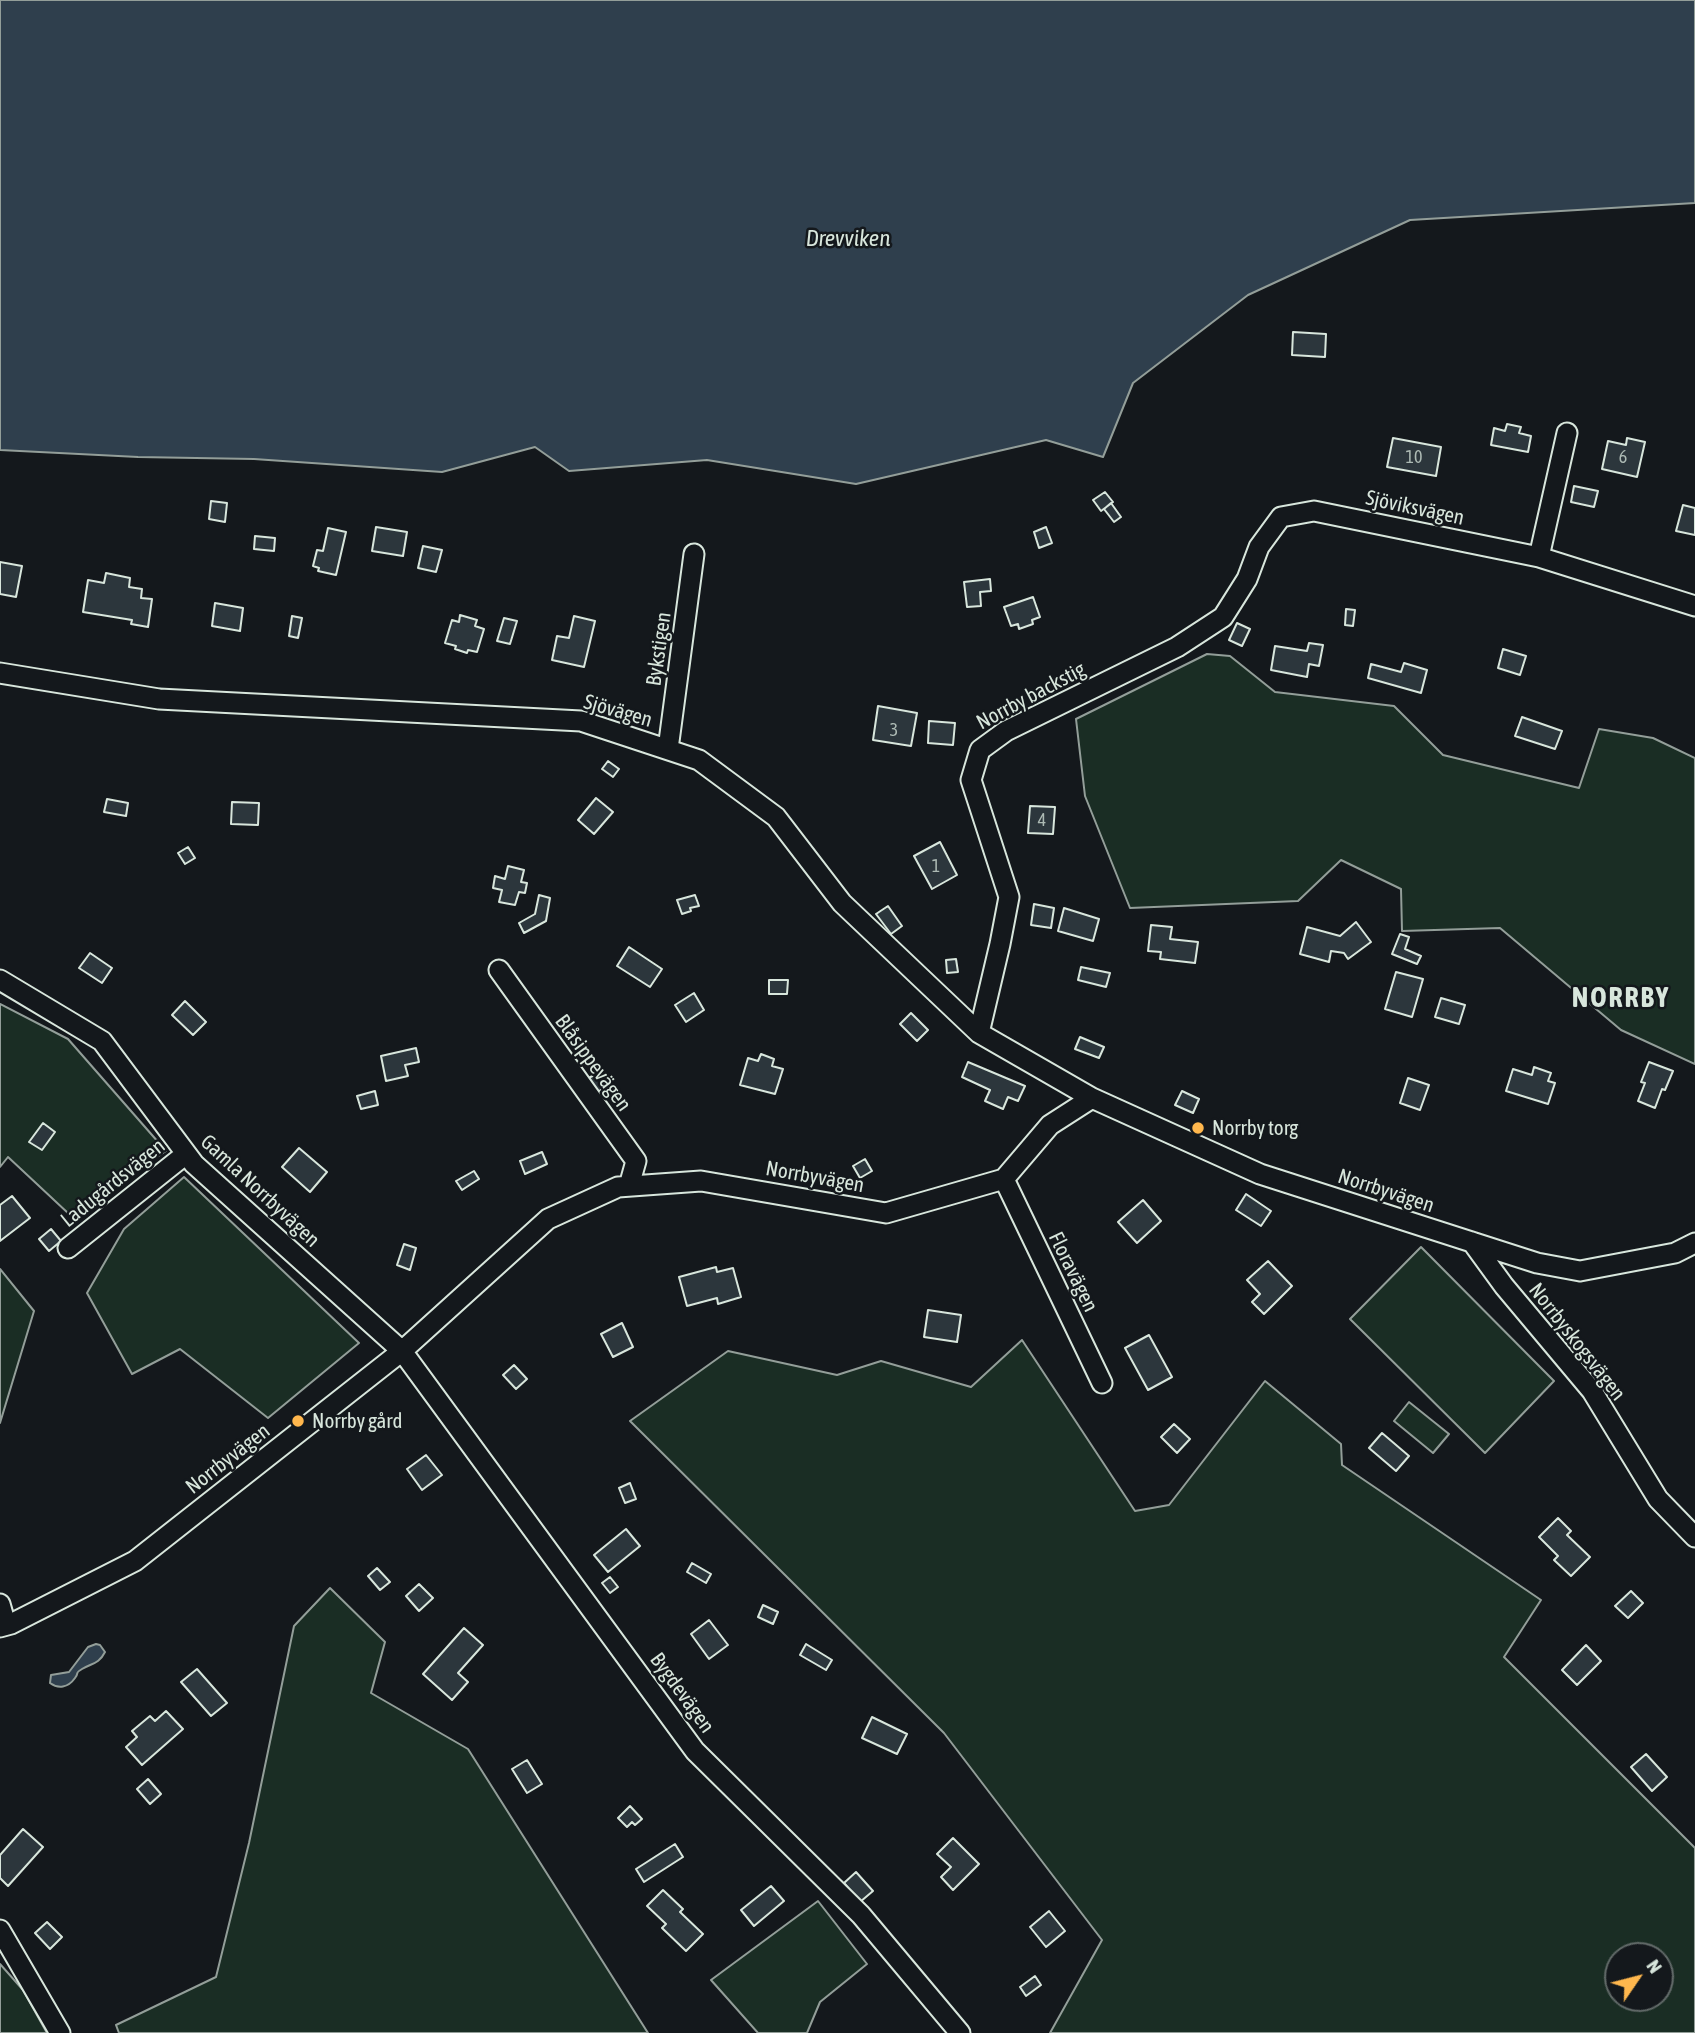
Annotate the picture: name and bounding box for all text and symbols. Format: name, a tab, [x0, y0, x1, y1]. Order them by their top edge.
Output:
water label: Drevviken	[806, 225, 890, 253]
house number: 10	[1406, 446, 1422, 468]
house number: 6	[1619, 446, 1627, 468]
street label: Sjöviksvägen	[1363, 485, 1467, 531]
street label: Bykstigen	[641, 610, 677, 688]
street label: Norrby backstig	[972, 657, 1090, 735]
street label: Sjövägen	[581, 689, 655, 733]
house number: 3	[890, 719, 898, 741]
house number: 4	[1038, 809, 1046, 831]
house number: 1	[932, 855, 940, 877]
district label: NORRBY	[1572, 981, 1670, 1015]
street label: Blåsippevägen	[550, 1010, 636, 1116]
place label: Norrby torg	[1212, 1115, 1298, 1141]
marker: Norrby torg	[1190, 1120, 1206, 1136]
street label: Gamla Norrbyvägen	[195, 1129, 325, 1253]
street label: Ladugårdsvägen	[56, 1133, 170, 1233]
street label: Norrbyvägen	[764, 1156, 866, 1198]
street label: Norrbyvägen	[1335, 1164, 1437, 1218]
street label: Floravägen	[1043, 1228, 1103, 1316]
street label: Norrbyskogsvägen	[1523, 1278, 1631, 1406]
place label: Norrby gård	[312, 1408, 402, 1434]
marker: Norrby gård	[290, 1413, 306, 1429]
street label: Norrbyvägen	[181, 1418, 275, 1500]
street label: Bygdevägen	[644, 1648, 720, 1738]
north arrow	[1604, 1942, 1674, 2012]
text: N	[1642, 1955, 1667, 1977]

